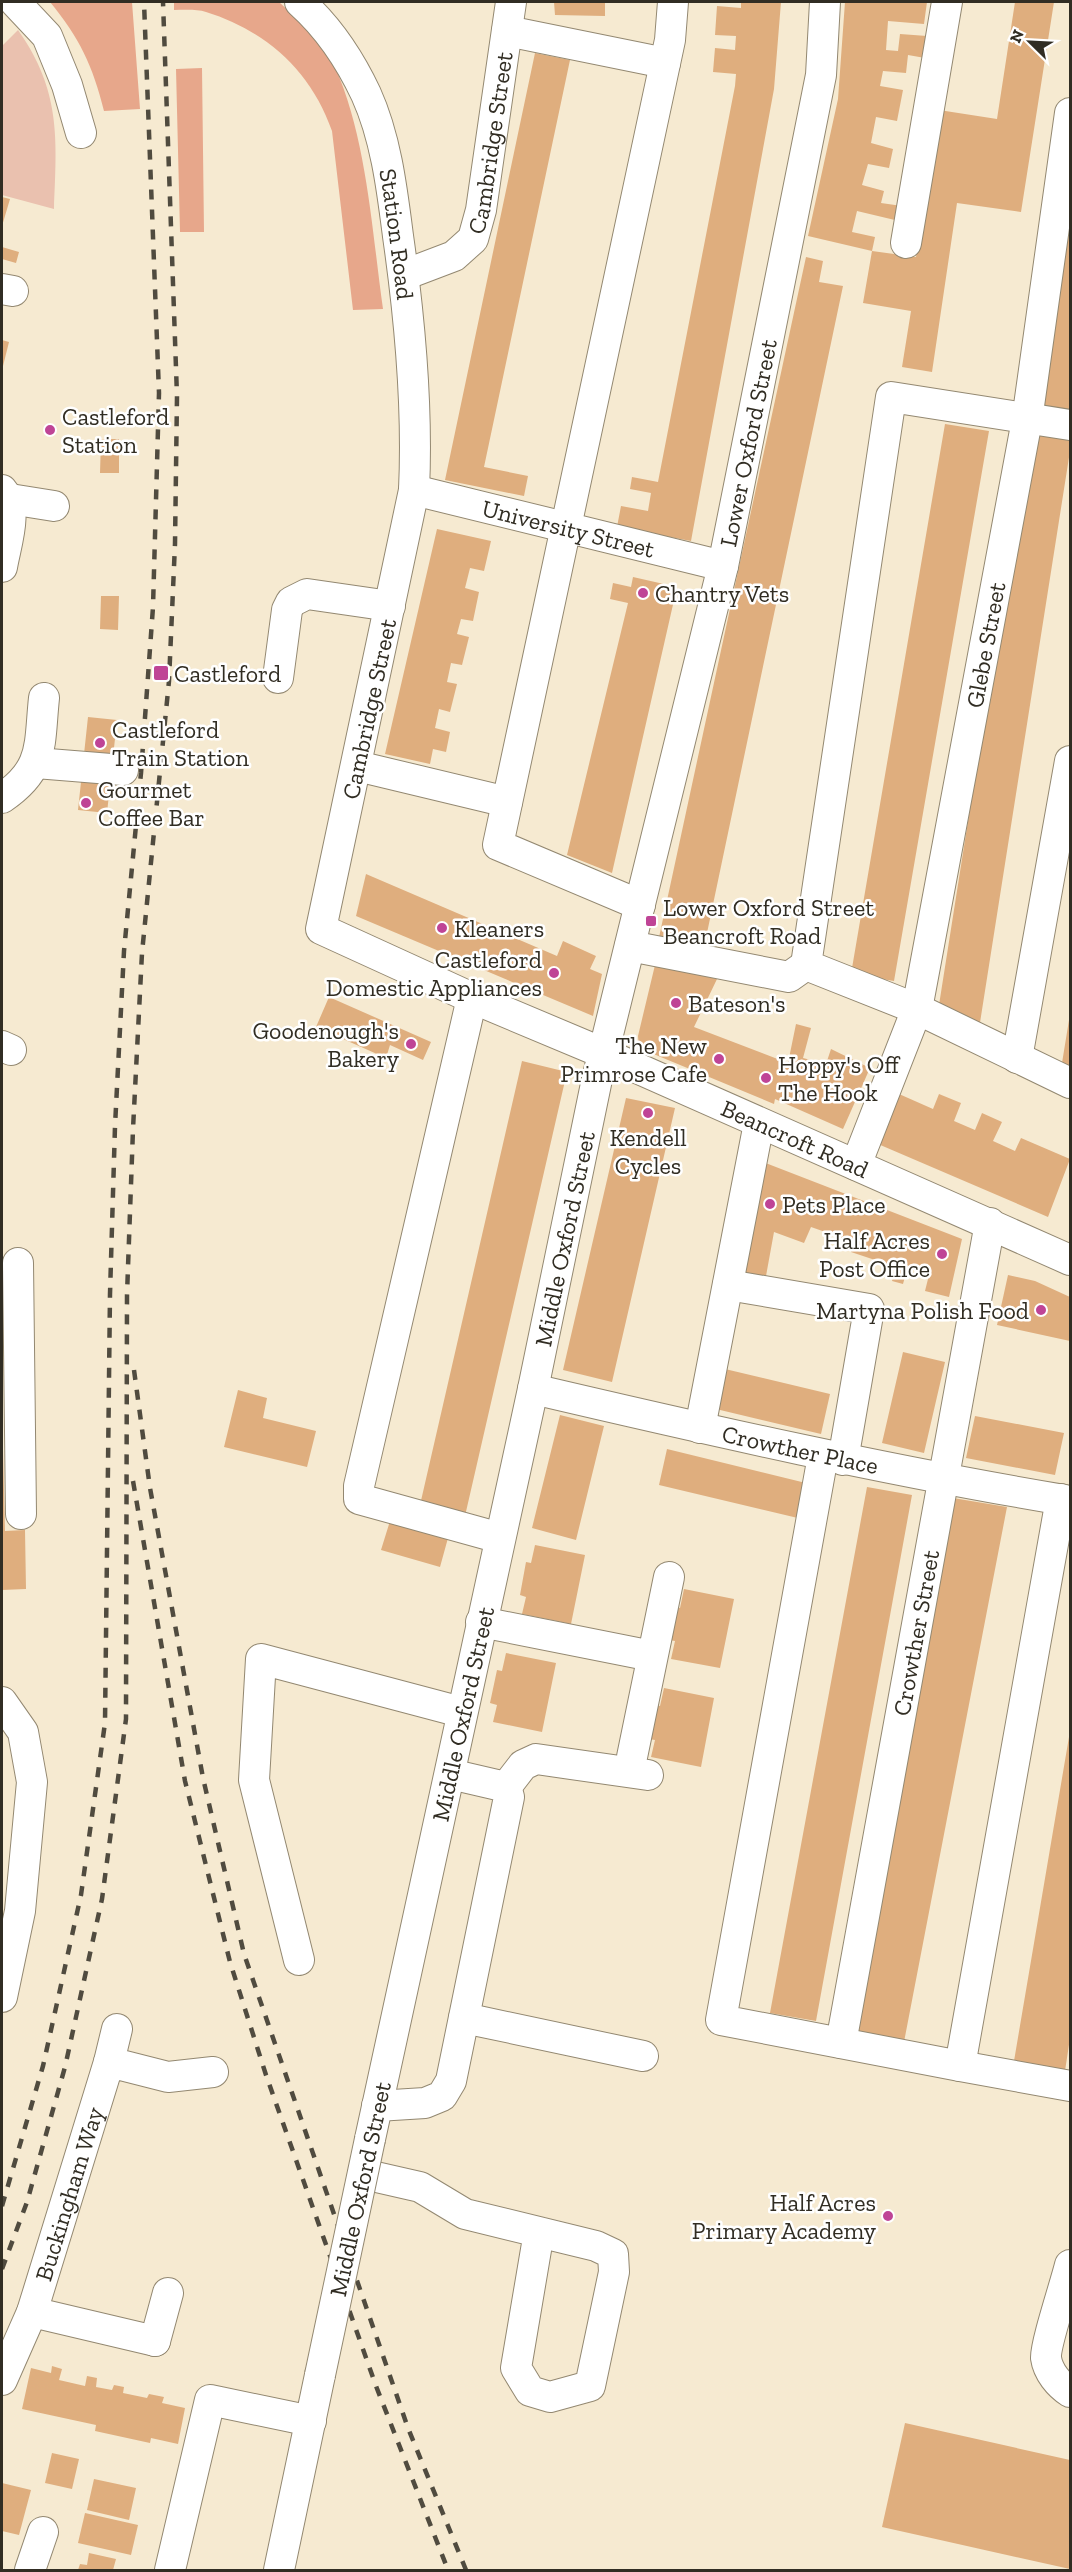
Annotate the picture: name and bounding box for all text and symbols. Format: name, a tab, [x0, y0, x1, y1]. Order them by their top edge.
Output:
north arrow	[1000, 12, 1060, 72]
text: N	[1006, 27, 1028, 46]
street label: Cambridge Street	[461, 50, 518, 237]
street label: Station Road	[374, 166, 421, 301]
street label: Lower Oxford Street	[713, 336, 783, 549]
place label: Castleford Station	[62, 402, 169, 459]
marker: Castleford Station	[43, 423, 57, 437]
street label: University Street	[479, 493, 658, 563]
place label: Chantry Vets	[655, 579, 789, 608]
street label: Glebe Street	[959, 580, 1011, 710]
marker: Chantry Vets	[636, 586, 650, 600]
street label: Cambridge Street	[336, 616, 402, 802]
place label: Castleford	[174, 659, 281, 688]
marker: Castleford	[152, 664, 170, 682]
place label: Castleford Train Station	[112, 715, 249, 772]
marker: Castleford Train Station	[93, 736, 107, 750]
place label: Gourmet Coffee Bar	[98, 775, 205, 832]
marker: Gourmet Coffee Bar	[79, 796, 93, 810]
place label: Lower Oxford Street Beancroft Road	[663, 893, 874, 950]
place label: Kleaners	[454, 914, 544, 943]
marker: Lower Oxford Street Beancroft Road	[644, 914, 658, 928]
marker: Kleaners	[435, 921, 449, 935]
place label: Castleford Domestic Appliances	[326, 945, 542, 1002]
marker: Castleford Domestic Appliances	[547, 966, 561, 980]
place label: Bateson's	[688, 989, 786, 1018]
marker: Bateson's	[669, 996, 683, 1010]
place label: Goodenough's Bakery	[253, 1016, 400, 1073]
place label: The New Primrose Cafe	[560, 1031, 708, 1088]
marker: Goodenough's Bakery	[404, 1037, 418, 1051]
place label: Hoppy's Off The Hook	[778, 1050, 901, 1107]
marker: The New Primrose Cafe	[712, 1052, 726, 1066]
marker: Hoppy's Off The Hook	[759, 1071, 773, 1085]
street label: Beancroft Road	[717, 1093, 873, 1184]
marker: Kendell Cycles	[641, 1106, 655, 1120]
place label: Kendell Cycles	[609, 1123, 687, 1180]
street label: Middle Oxford Street	[528, 1128, 600, 1349]
place label: Pets Place	[782, 1190, 886, 1219]
marker: Pets Place	[763, 1197, 777, 1211]
place label: Half Acres Post Office	[819, 1226, 930, 1283]
marker: Half Acres Post Office	[935, 1247, 949, 1261]
place label: Martyna Polish Food	[816, 1296, 1029, 1325]
marker: Martyna Polish Food	[1034, 1303, 1048, 1317]
street label: Crowther Place	[719, 1418, 881, 1480]
street label: Crowther Street	[886, 1547, 945, 1718]
street label: Middle Oxford Street	[425, 1604, 500, 1824]
street label: Middle Oxford Street	[323, 2079, 397, 2299]
street label: Buckingham Way	[28, 2103, 109, 2284]
place label: Half Acres Primary Academy	[692, 2188, 877, 2245]
marker: Half Acres Primary Academy	[881, 2209, 895, 2223]

